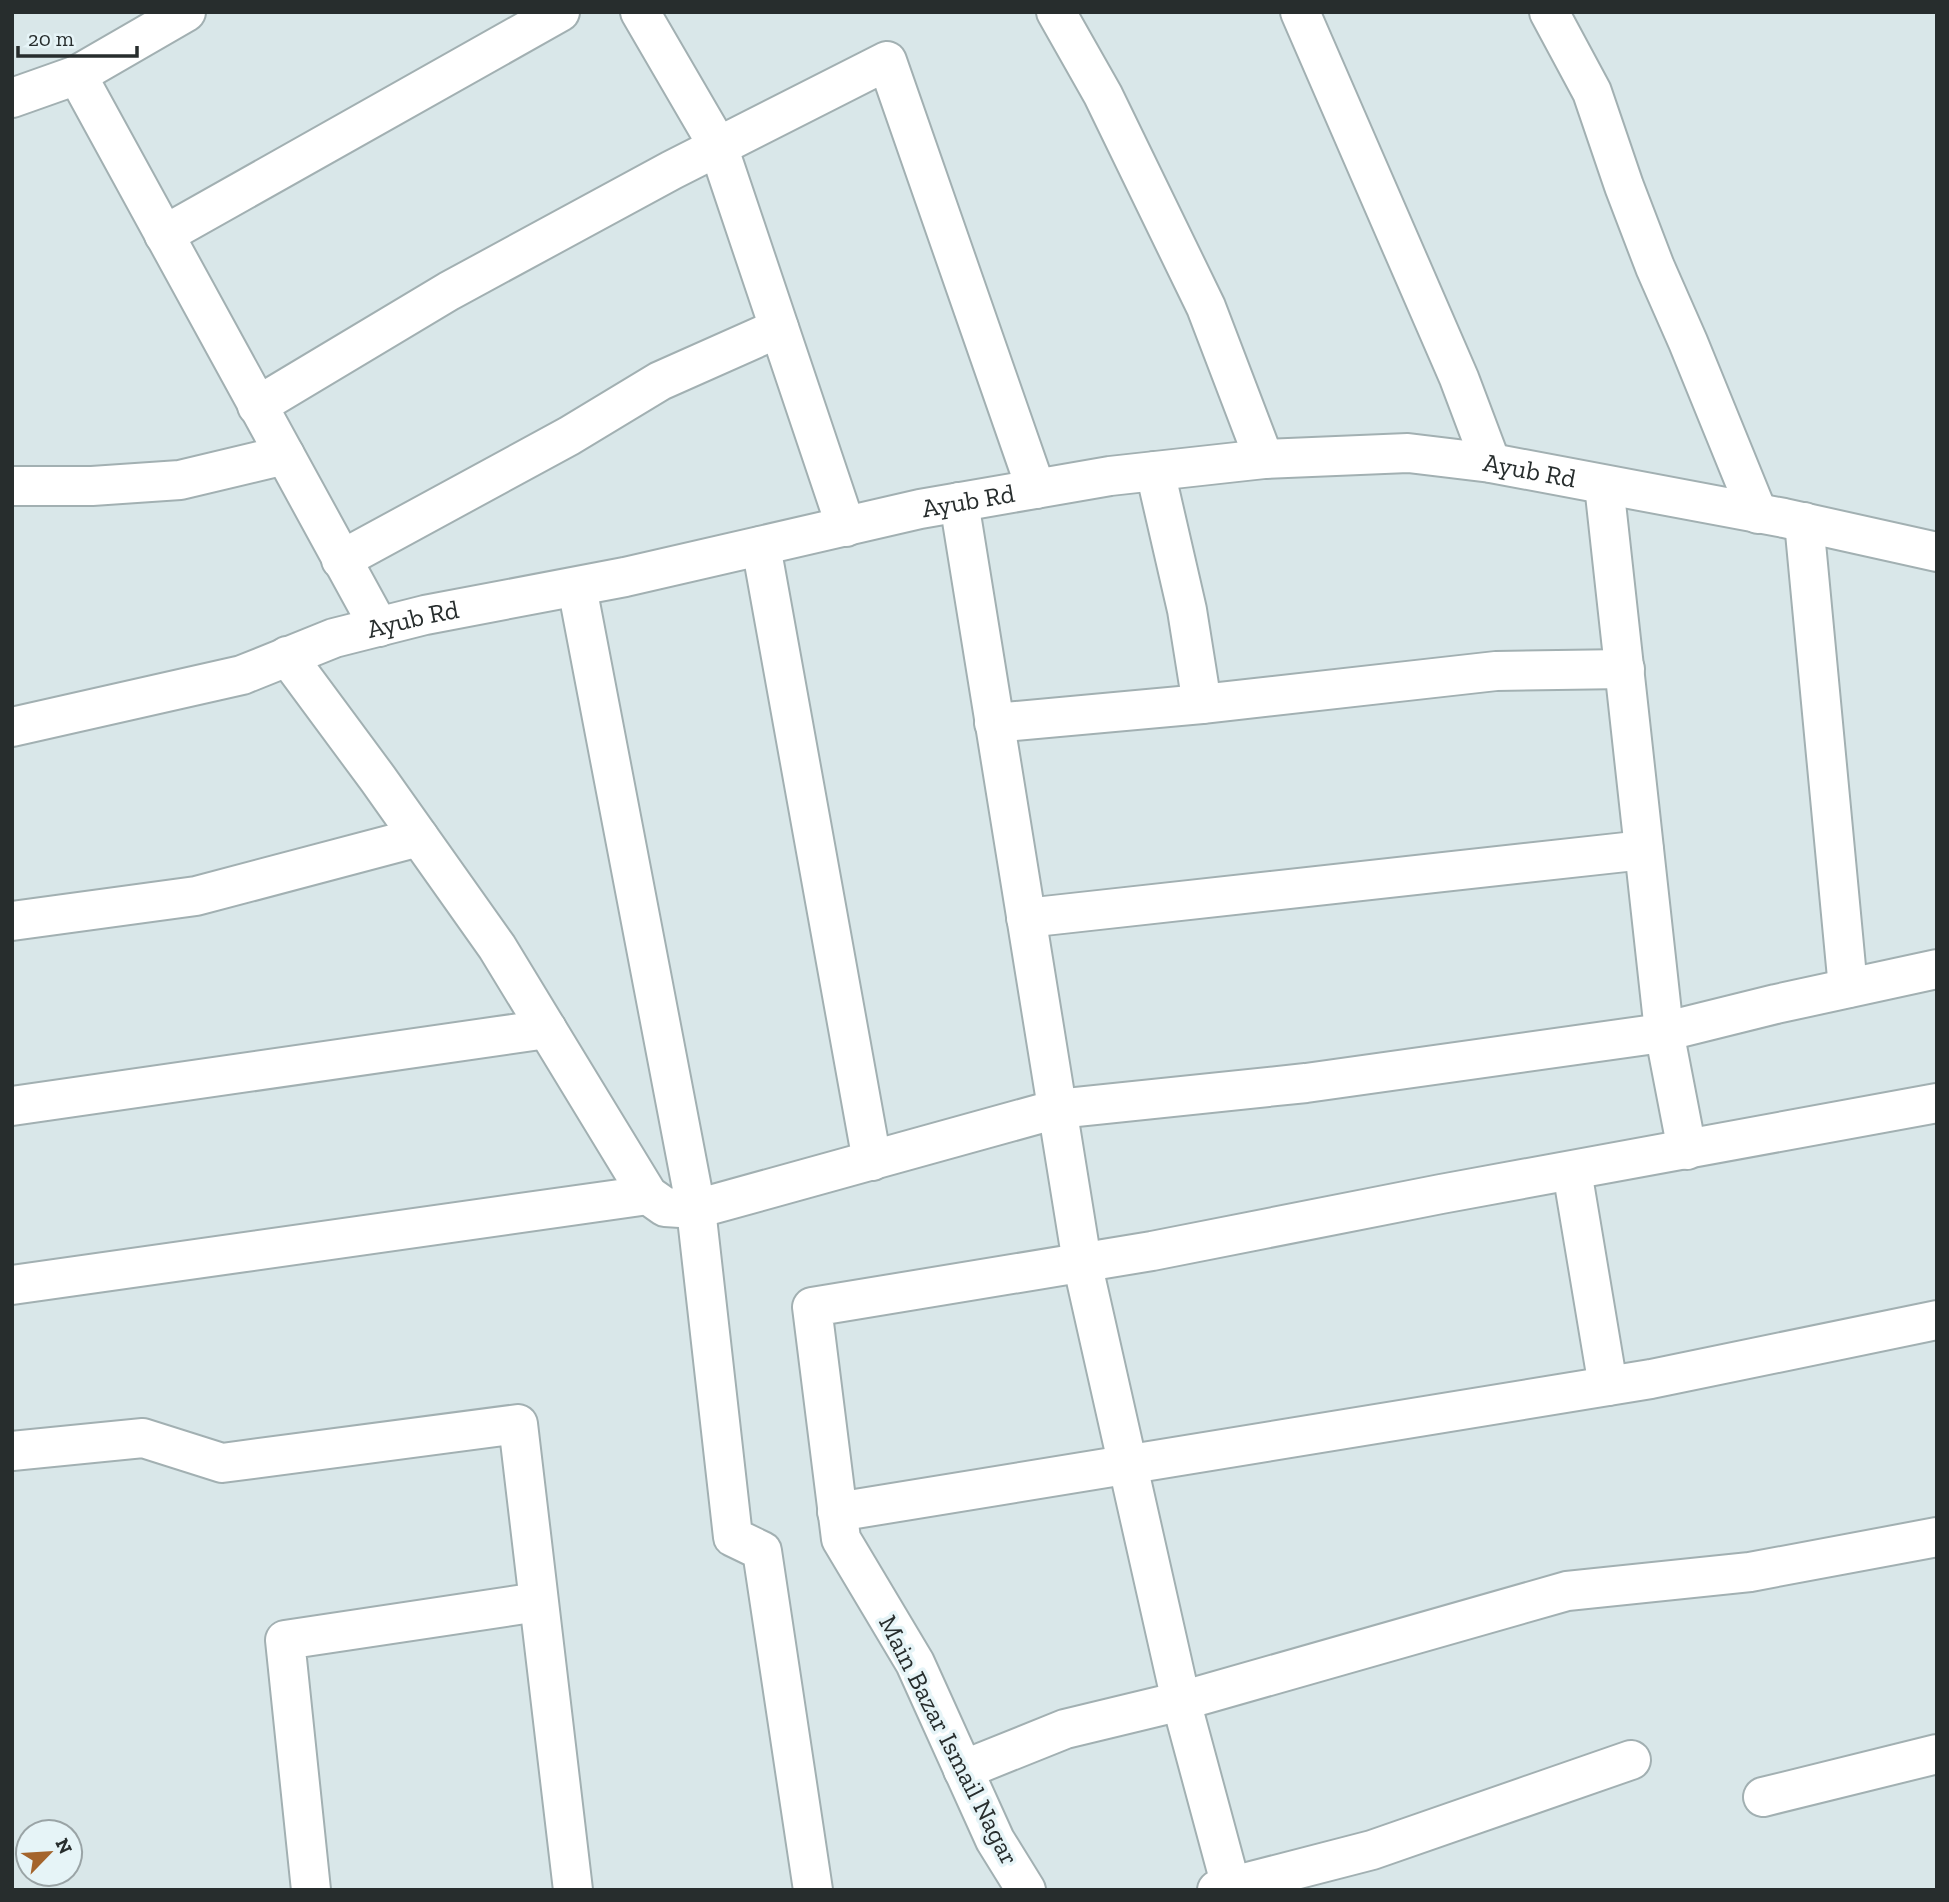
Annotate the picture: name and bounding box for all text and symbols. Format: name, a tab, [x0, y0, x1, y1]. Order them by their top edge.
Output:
scale bar	[18, 14, 136, 58]
text: 20 m	[28, 26, 74, 51]
street label: Ayub Rd	[1481, 446, 1579, 495]
street label: Ayub Rd	[919, 477, 1017, 524]
street label: Ayub Rd	[363, 593, 461, 645]
street label: Main Bazar Ismail Nagar	[872, 1610, 1026, 1870]
north arrow	[14, 1818, 84, 1888]
text: N	[50, 1835, 77, 1857]

